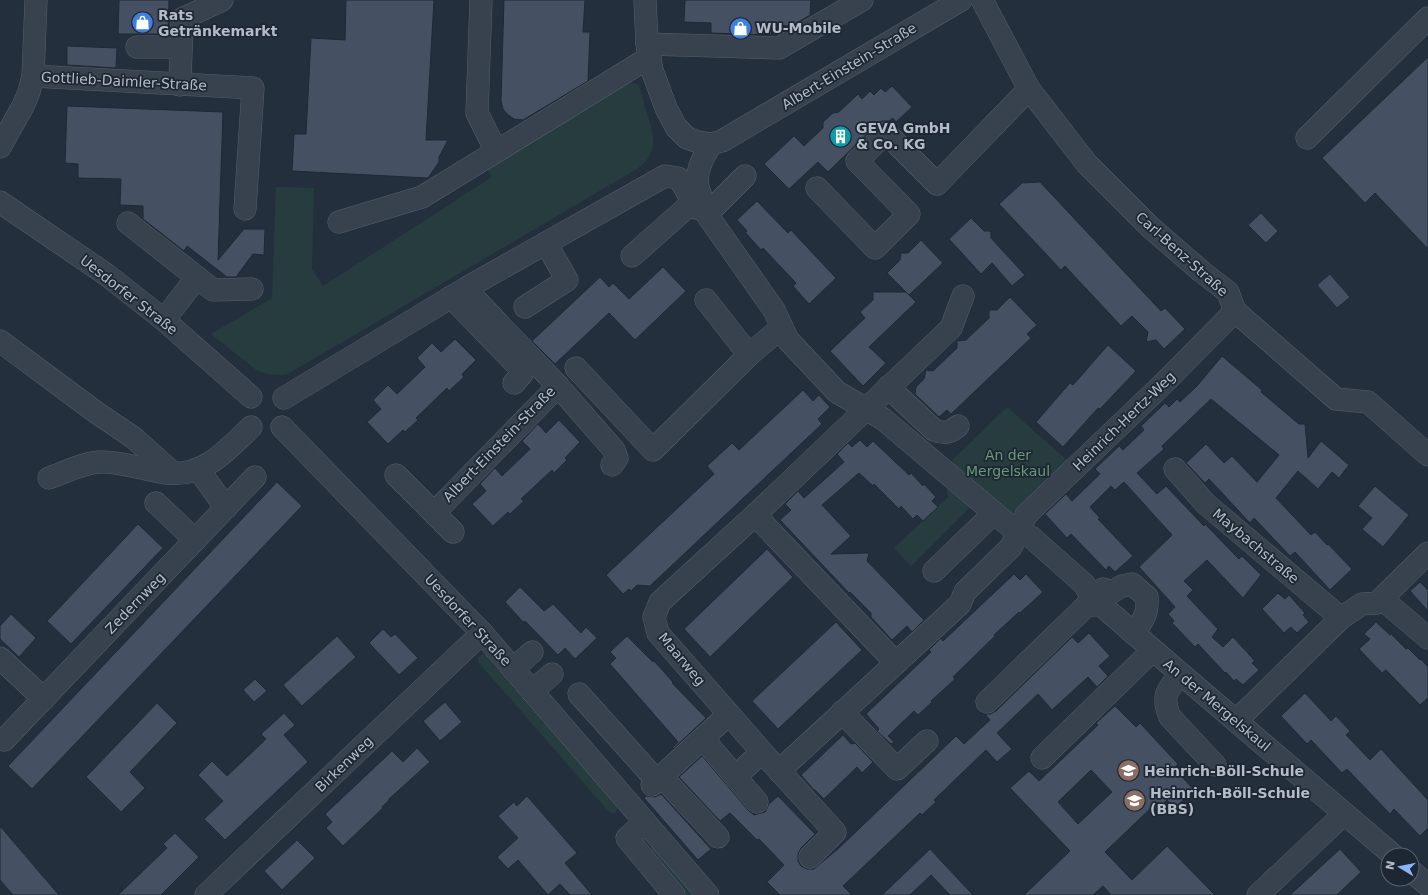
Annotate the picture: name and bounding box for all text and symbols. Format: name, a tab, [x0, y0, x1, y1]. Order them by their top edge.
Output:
place label: Rats Getränkemarkt	[158, 7, 278, 39]
shop icon: Rats Getränkemarkt	[130, 10, 156, 36]
shop icon: WU-Mobile	[728, 15, 754, 41]
street label: Albert-Einstein-Straße	[779, 19, 919, 113]
place label: WU-Mobile	[756, 20, 841, 36]
street label: Gottlieb-Daimler-Straße	[41, 69, 207, 93]
place label: GEVA GmbH & Co. KG	[856, 120, 950, 152]
building icon: GEVA GmbH & Co. KG	[827, 123, 853, 149]
street label: Carl-Benz-Straße	[1133, 209, 1231, 299]
street label: Uesdorfer Straße	[77, 252, 181, 338]
street label: Heinrich-Hertz-Weg	[1070, 368, 1178, 474]
street label: Albert-Einstein-Straße	[440, 383, 558, 505]
park label: An der Mergelskaul	[966, 447, 1050, 479]
street label: Maybachstraße	[1210, 505, 1302, 587]
street label: Zedernweg	[102, 569, 168, 637]
street label: Uesdorfer Straße	[421, 571, 515, 669]
street label: Maarweg	[655, 629, 709, 689]
street label: An der Mergelskaul	[1160, 656, 1274, 754]
street label: Birkenweg	[312, 733, 376, 795]
school or university icon: Heinrich-Böll-Schule	[1115, 758, 1141, 784]
place label: Heinrich-Böll-Schule	[1144, 763, 1304, 779]
place label: Heinrich-Böll-Schule (BBS)	[1150, 785, 1310, 817]
school or university icon: Heinrich-Böll-Schule (BBS)	[1121, 788, 1147, 814]
north arrow	[1380, 847, 1420, 887]
text: N	[1383, 860, 1398, 871]

